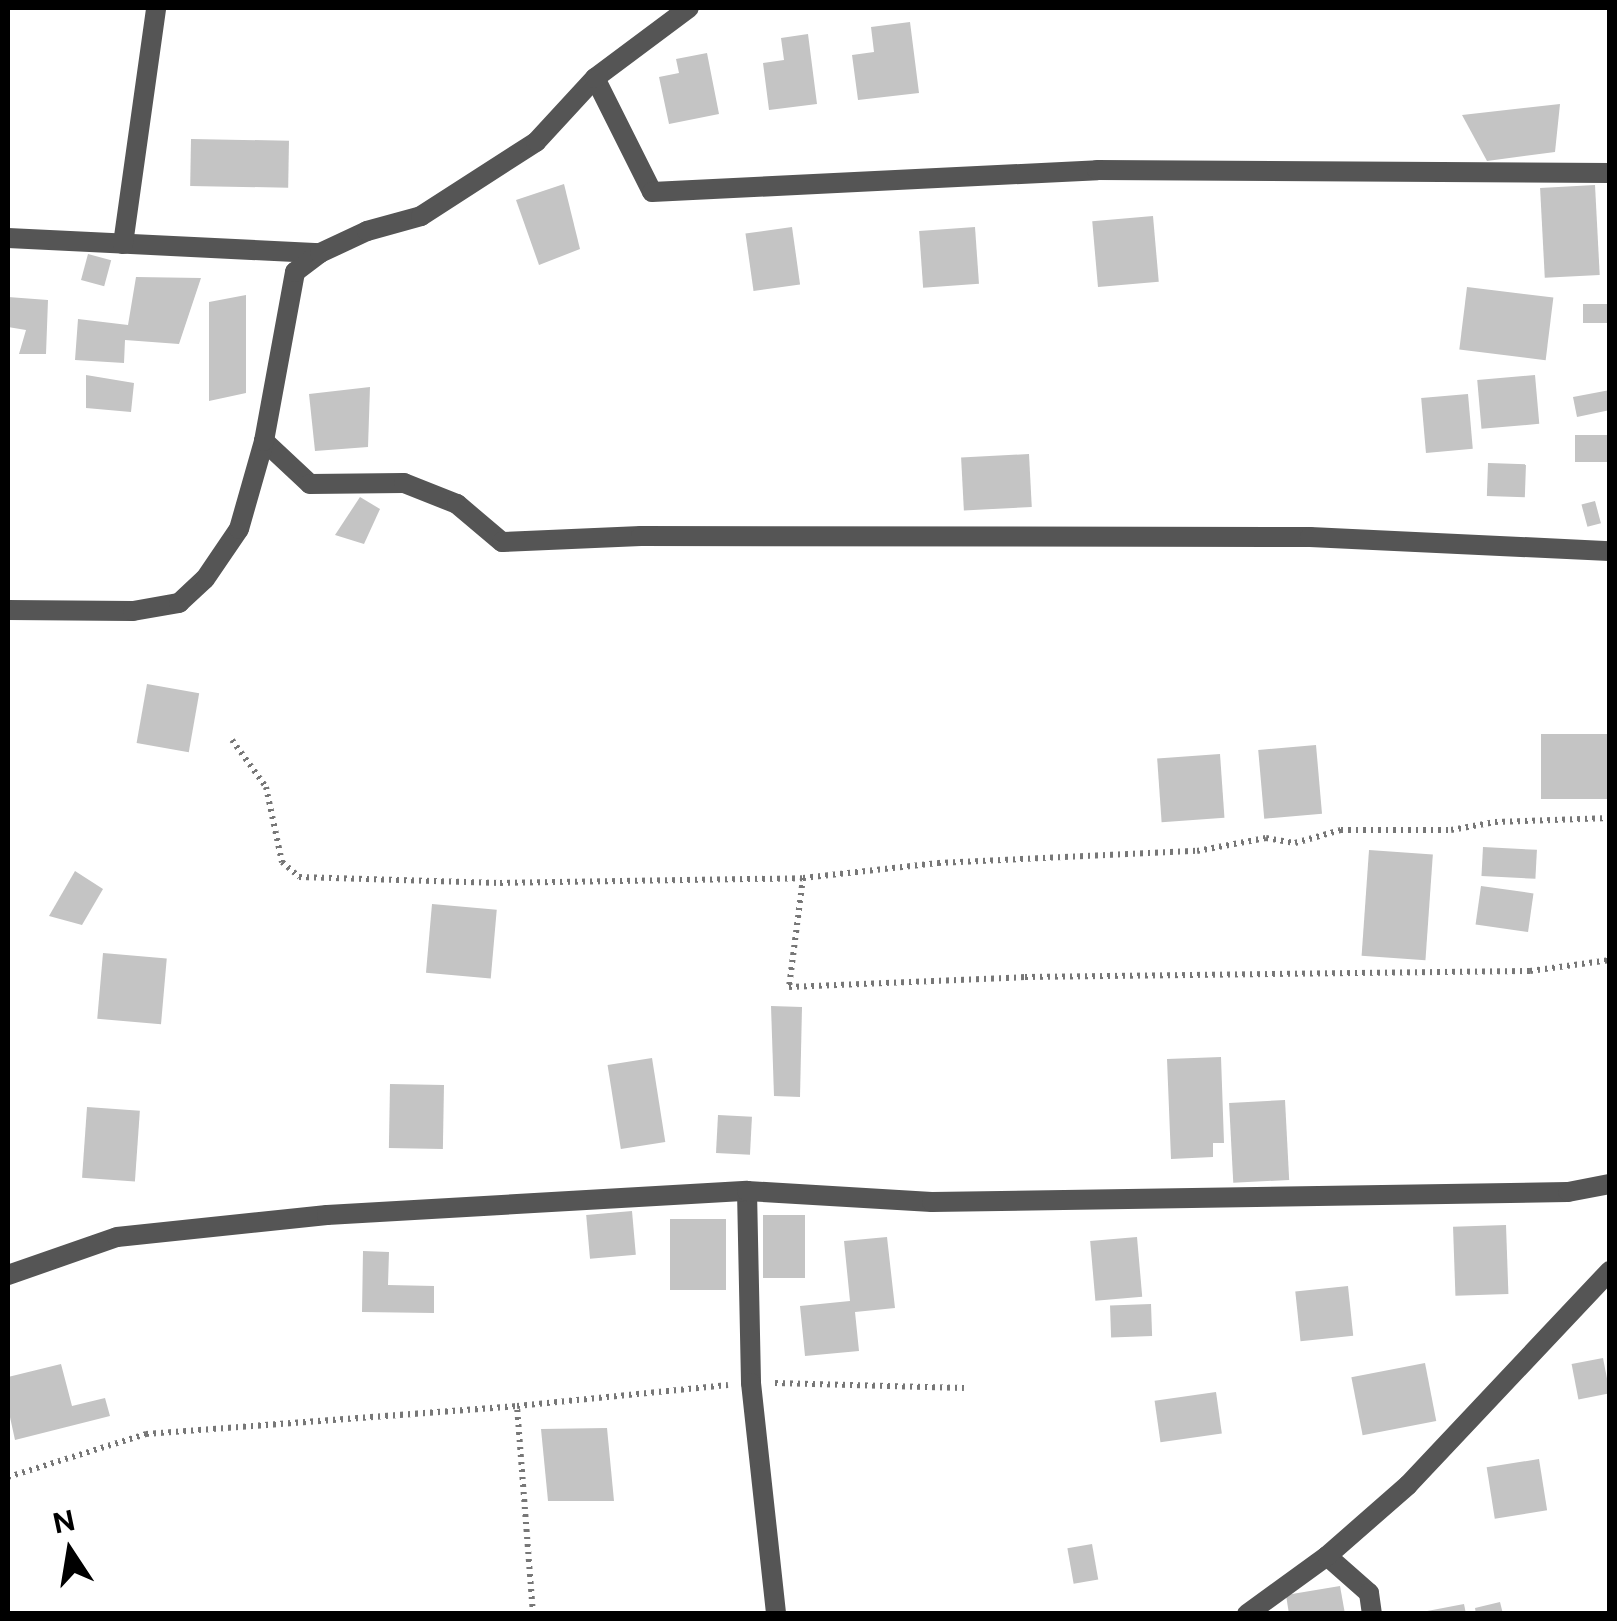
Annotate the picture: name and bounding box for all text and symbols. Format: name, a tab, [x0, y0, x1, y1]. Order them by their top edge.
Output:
north arrow	[20, 1501, 120, 1601]
text: N	[50, 1503, 78, 1540]

